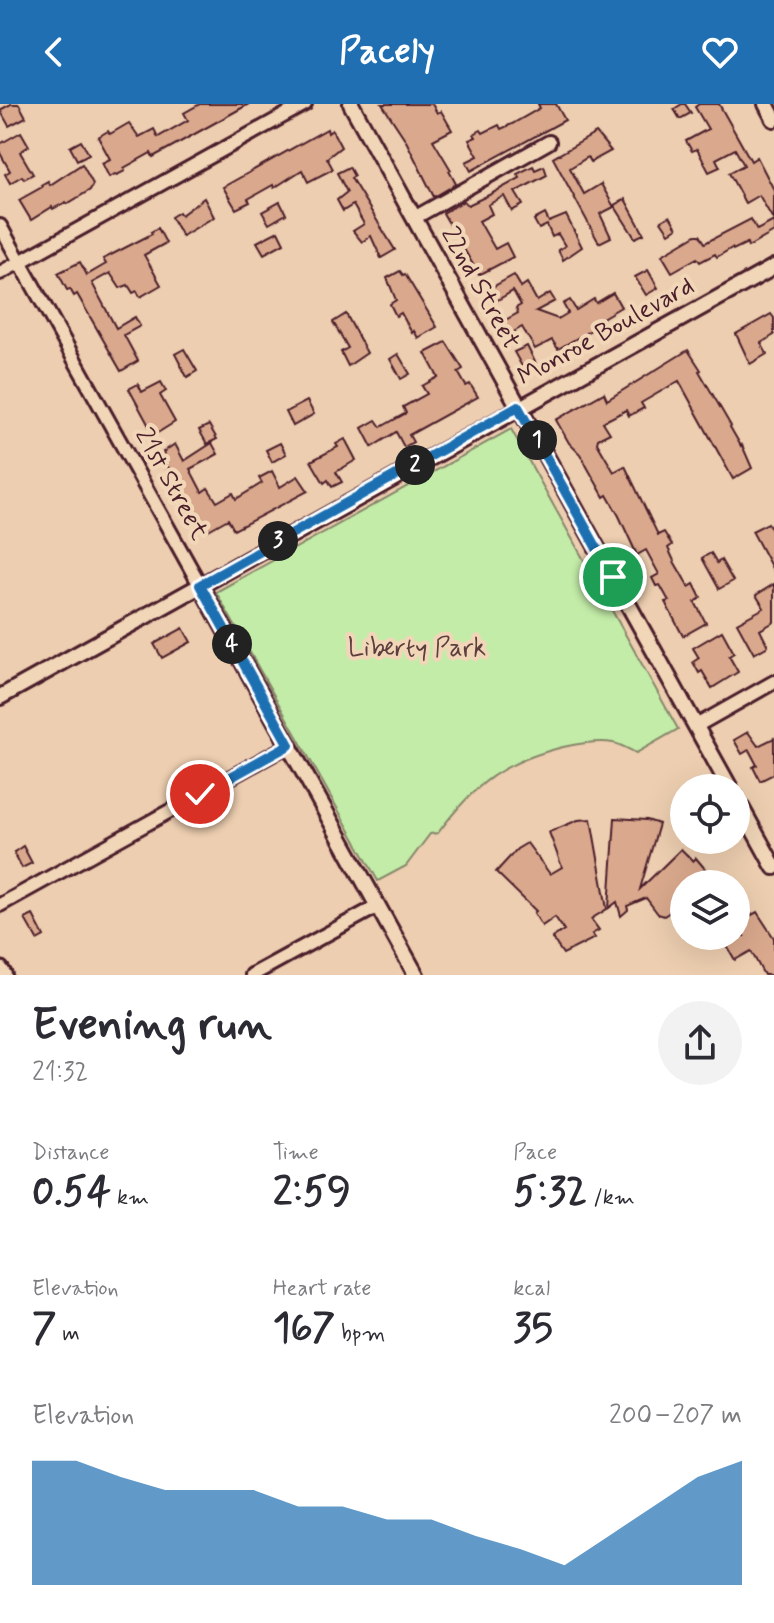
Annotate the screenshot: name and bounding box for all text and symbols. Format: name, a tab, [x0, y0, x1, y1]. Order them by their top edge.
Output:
text: Pacely	[339, 29, 435, 76]
icon: back	[32, 30, 76, 74]
icon: heart	[698, 30, 742, 74]
street label: 22nd Street	[432, 221, 528, 355]
street label: Monroe Boulevard	[512, 269, 700, 395]
pin: 1	[517, 420, 557, 460]
street label: 21st Street	[126, 422, 216, 546]
text: 1	[532, 426, 542, 454]
pin: 2	[395, 445, 435, 485]
text: 2	[410, 451, 420, 479]
pin: 3	[258, 521, 298, 561]
text: 3	[273, 527, 283, 555]
pin	[579, 543, 647, 611]
icon: arrive	[591, 555, 635, 599]
pin: 4	[212, 624, 252, 664]
text: 4	[226, 630, 238, 658]
park label: Liberty Park	[348, 632, 486, 666]
pin	[166, 760, 234, 828]
icon: check	[178, 772, 222, 816]
map controls	[670, 774, 750, 950]
button: locate	[670, 774, 750, 854]
button: layers	[670, 870, 750, 950]
text: Evening run	[32, 997, 272, 1055]
button: share	[658, 1001, 742, 1085]
text: 21:32	[32, 1056, 88, 1090]
text: Distance	[32, 1139, 109, 1167]
text: Time	[273, 1139, 319, 1167]
text: Pace	[513, 1139, 557, 1167]
text: 0.54	[32, 1167, 111, 1219]
text: 2:59	[273, 1167, 351, 1219]
text: 5:32	[513, 1167, 587, 1219]
text: km	[111, 1184, 149, 1212]
text: /km	[587, 1184, 635, 1212]
text: Elevation	[32, 1275, 119, 1303]
text: Heart rate	[273, 1275, 371, 1303]
text: kcal	[513, 1275, 550, 1303]
text: 7	[32, 1303, 56, 1355]
text: 167	[273, 1303, 335, 1355]
text: 35	[513, 1303, 553, 1355]
text: m	[56, 1320, 80, 1348]
text: bpm	[335, 1320, 385, 1348]
text: Elevation	[32, 1399, 134, 1433]
text: 200–207 m	[609, 1399, 742, 1433]

